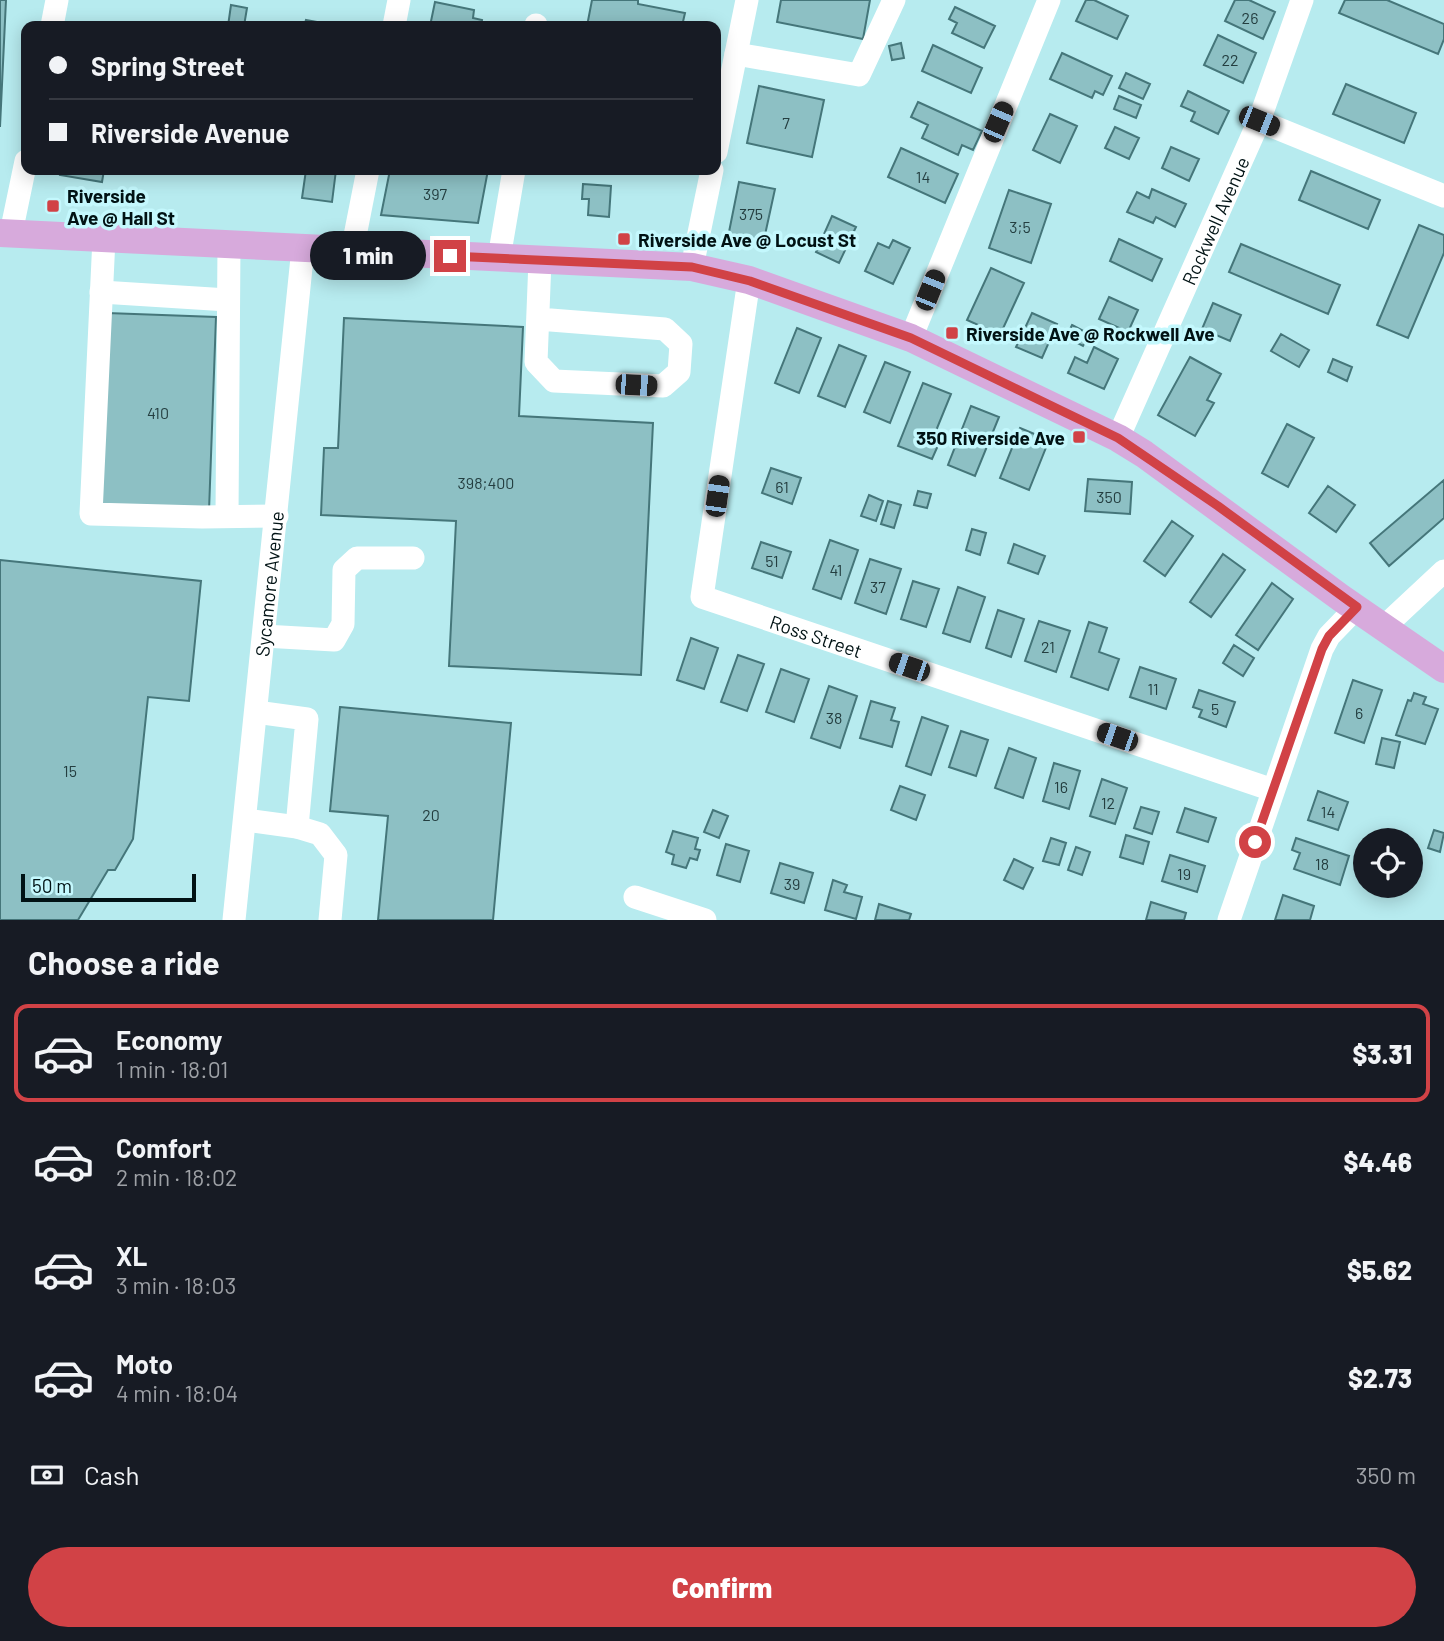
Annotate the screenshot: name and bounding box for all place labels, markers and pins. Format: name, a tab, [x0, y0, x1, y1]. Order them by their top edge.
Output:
place label: Riverside Ave @ Hall St	[67, 184, 175, 229]
marker: Riverside Ave @ Hall St	[45, 198, 61, 214]
place label: Riverside Ave @ Locust St	[638, 228, 856, 251]
marker: Riverside Ave @ Locust St	[616, 231, 632, 247]
place label: Riverside Ave @ Rockwell Ave	[966, 322, 1215, 345]
marker: Riverside Ave @ Rockwell Ave	[944, 325, 960, 341]
place label: 350 Riverside Ave	[916, 426, 1065, 449]
marker: 350 Riverside Ave	[1071, 429, 1087, 445]

